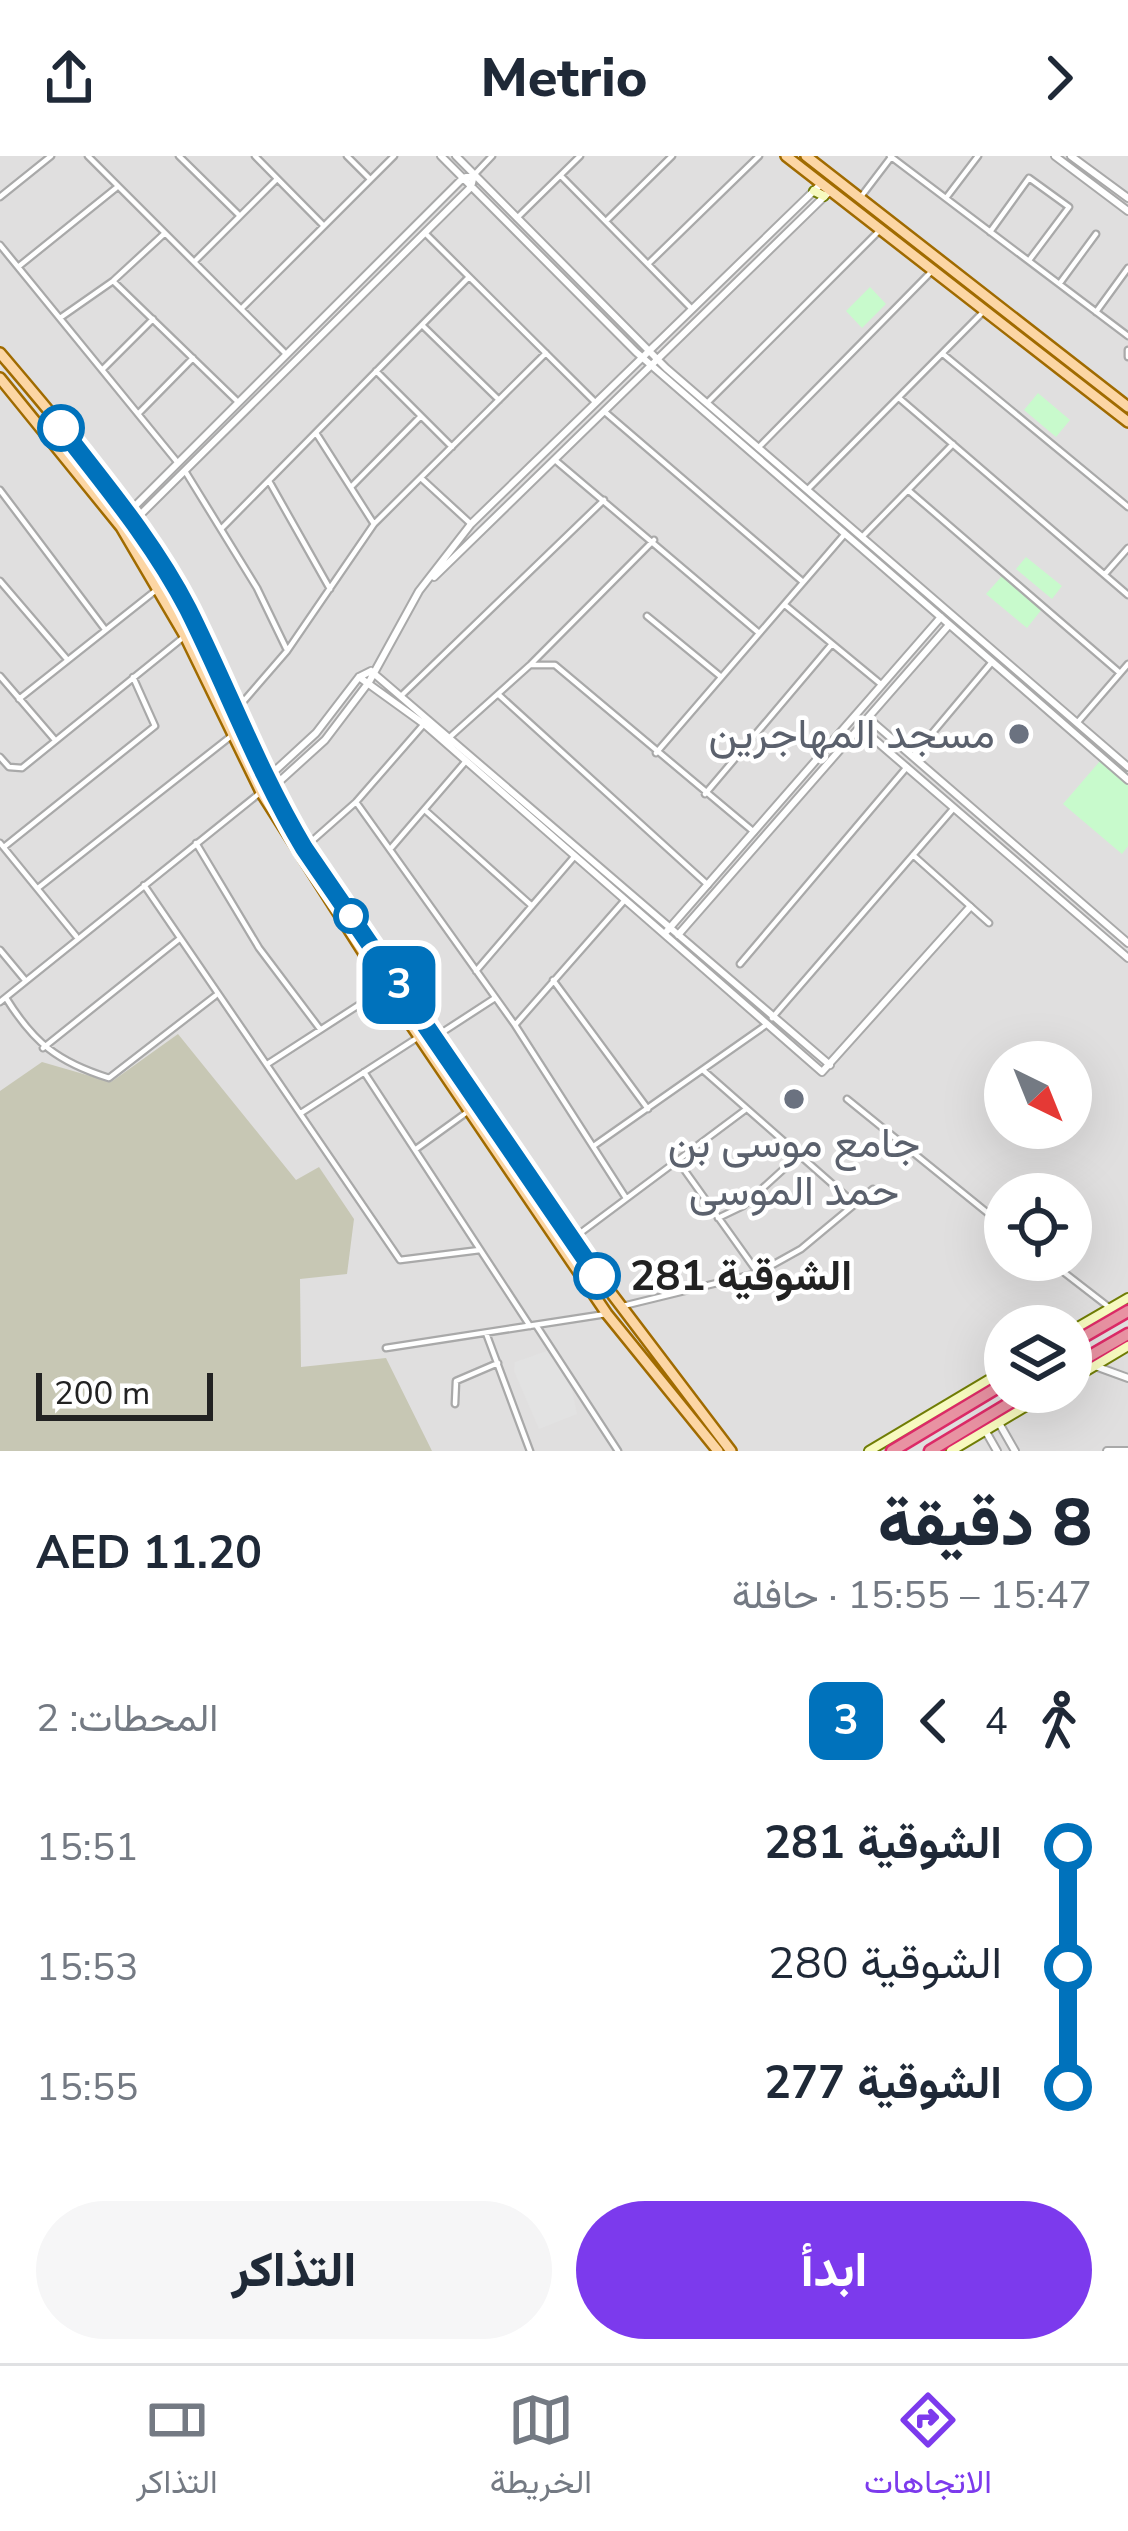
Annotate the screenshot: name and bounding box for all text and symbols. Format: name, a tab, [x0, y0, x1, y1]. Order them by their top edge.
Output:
text: Metrio	[480, 41, 648, 115]
icon: share	[36, 45, 102, 111]
icon: forward	[1026, 45, 1092, 111]
unlabelled marker	[39, 406, 83, 450]
place label: مسجد المهاجرين	[708, 706, 995, 763]
marker: مسجد المهاجرين	[1006, 721, 1032, 747]
unlabelled marker	[335, 900, 367, 932]
line badge: 3	[360, 946, 438, 1024]
text: 3	[386, 956, 412, 1013]
north arrow	[984, 1041, 1092, 1149]
map controls	[984, 1041, 1092, 1413]
marker: جامع موسى بن حمد الموسى	[781, 1086, 807, 1112]
place label: جامع موسى بن حمد الموسى	[668, 1115, 920, 1220]
button: locate	[984, 1173, 1092, 1281]
place label: الشوقية 281	[630, 1248, 852, 1305]
marker: الشوقية 281	[575, 1254, 619, 1298]
button: layers	[984, 1305, 1092, 1413]
scale bar	[36, 1367, 213, 1420]
text: 200 m	[54, 1371, 150, 1416]
text: 8 دقيقة	[878, 1478, 1092, 1568]
text: AED 11.20	[36, 1523, 262, 1584]
text: 15:47 – 15:55 · حافلة	[732, 1569, 1092, 1622]
icon: back	[901, 1688, 967, 1754]
icon: walk	[1026, 1688, 1092, 1754]
text: المحطات: 2	[36, 1692, 218, 1745]
text: 3	[833, 1692, 859, 1749]
text: 4	[985, 1695, 1008, 1748]
text: الشوقية 281	[764, 1813, 1002, 1874]
text: 15:51	[36, 1821, 139, 1874]
text: الشوقية 280	[768, 1933, 1002, 1994]
text: 15:53	[36, 1941, 139, 1994]
text: الشوقية 277	[764, 2053, 1002, 2114]
text: 15:55	[36, 2061, 139, 2114]
button: التذاكر	[36, 2201, 552, 2339]
button: ابدأ	[576, 2201, 1092, 2339]
tab: التذاكر	[136, 2387, 218, 2511]
tab: الخريطة	[490, 2387, 592, 2511]
tab: الاتجاهات	[864, 2387, 992, 2511]

